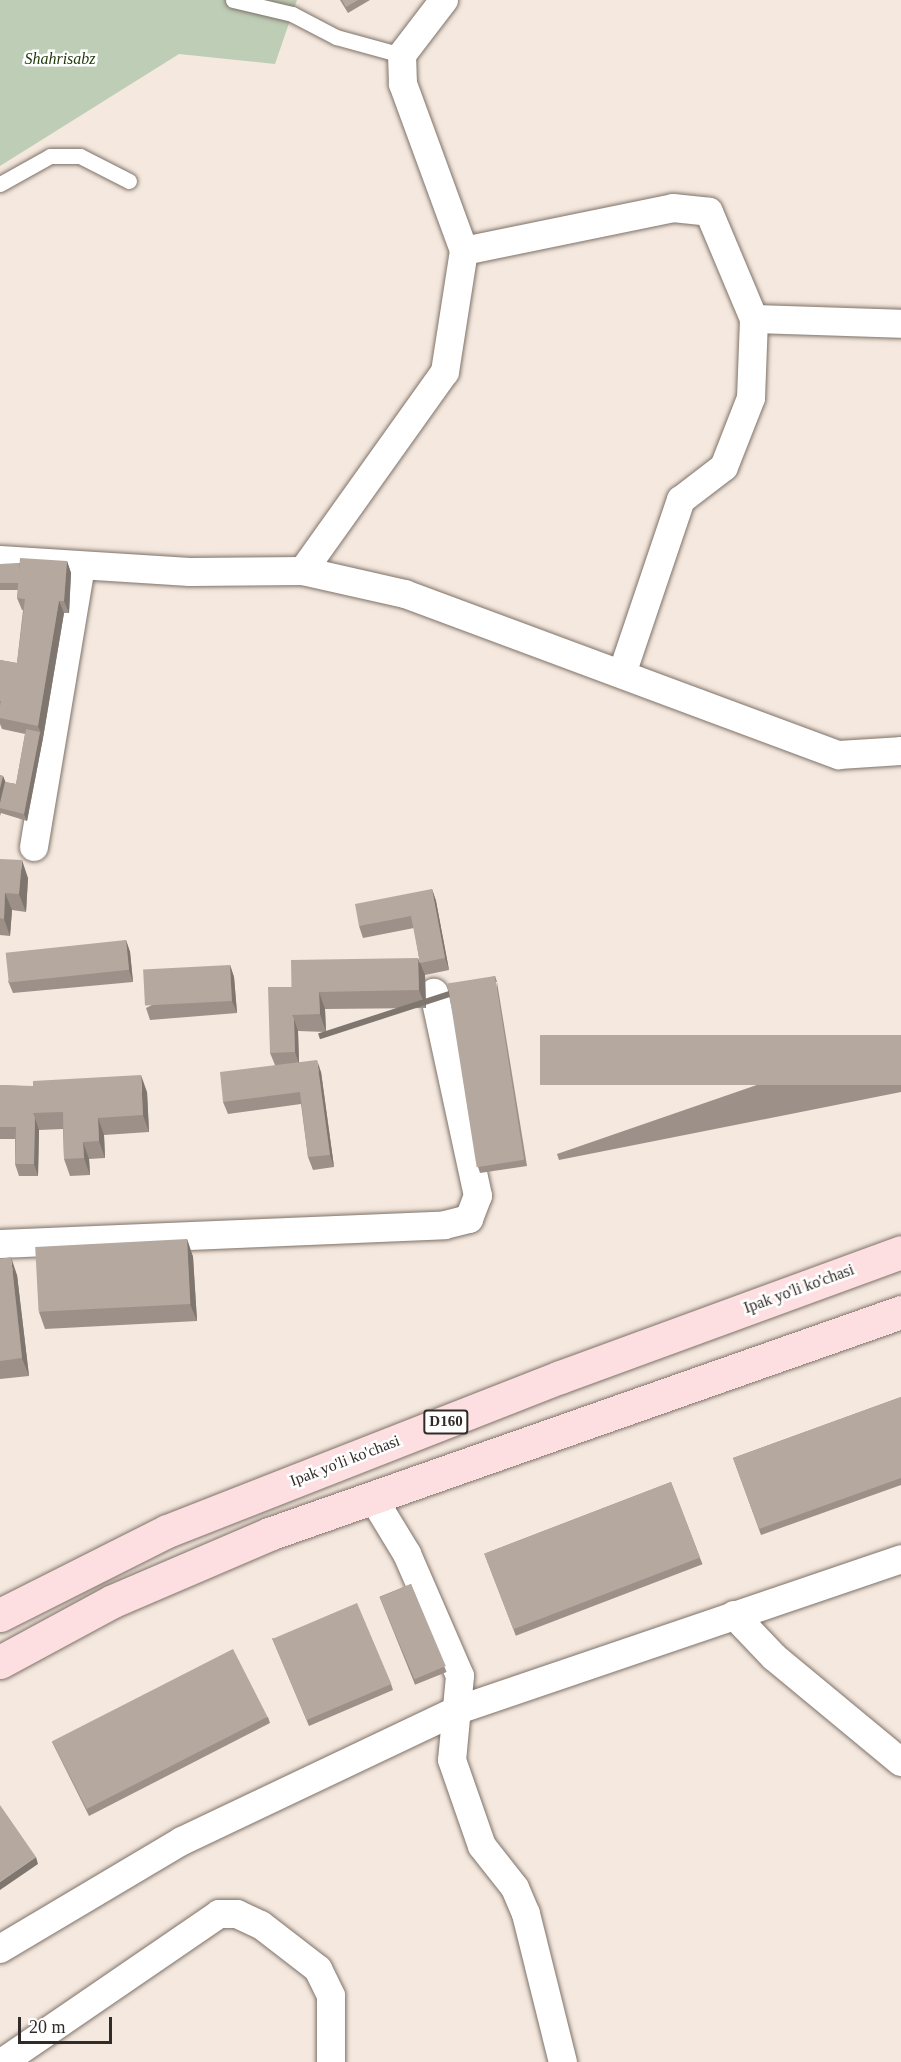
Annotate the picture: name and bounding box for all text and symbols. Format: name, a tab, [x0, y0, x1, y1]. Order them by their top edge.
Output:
park label: Shahrisabz	[24, 49, 96, 69]
street label: Ipak yo'li ko'chasi	[741, 1260, 857, 1318]
road number: D160	[422, 1410, 470, 1434]
street label: Ipak yo'li ko'chasi	[287, 1431, 403, 1491]
scale bar	[21, 2005, 116, 2043]
text: 20 m	[29, 2017, 66, 2037]

